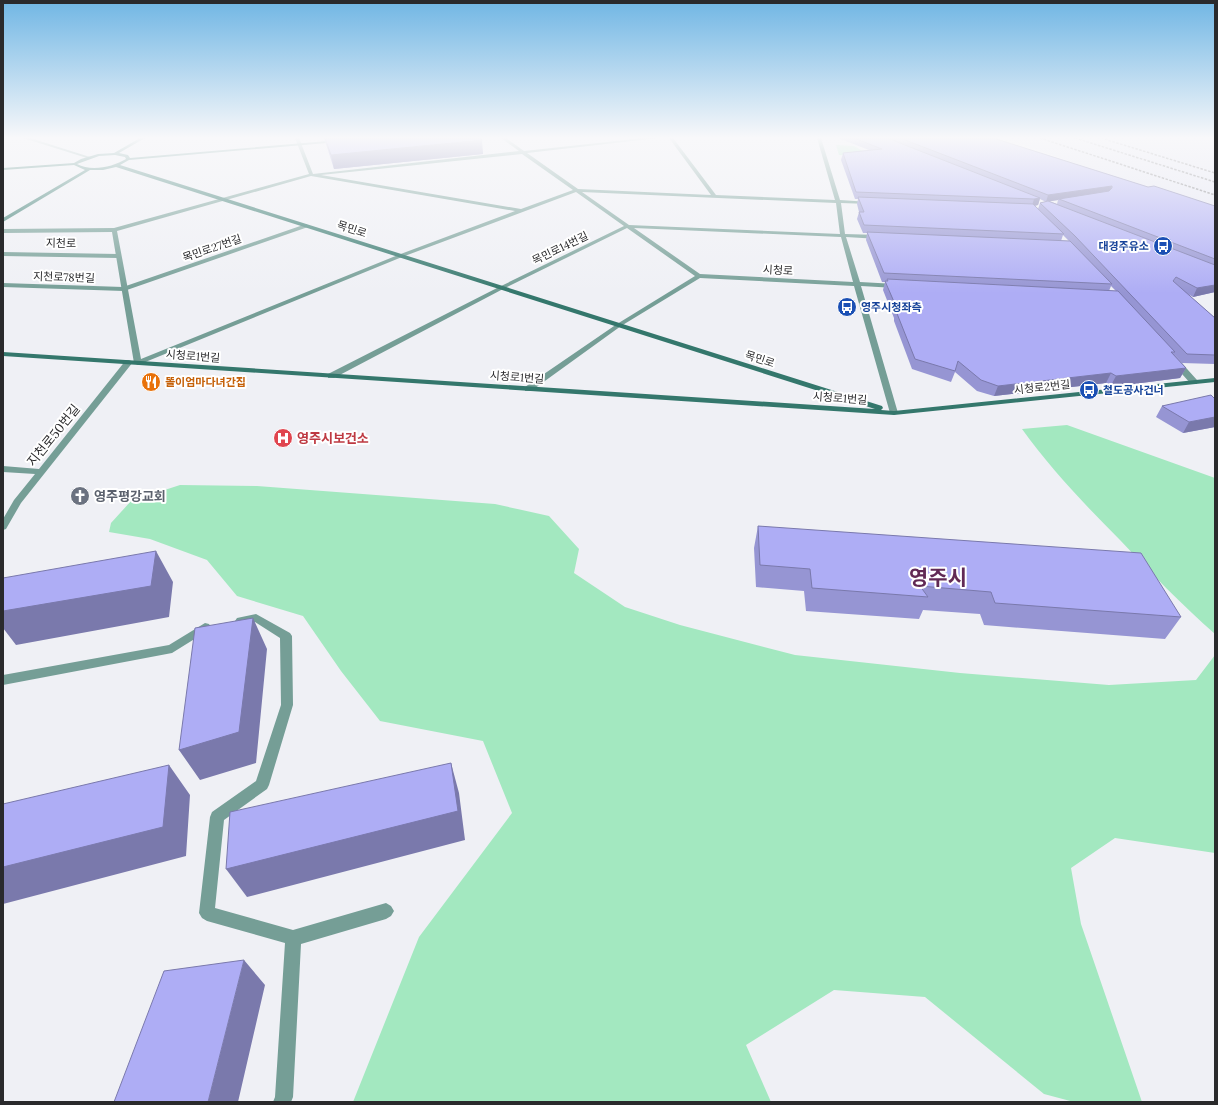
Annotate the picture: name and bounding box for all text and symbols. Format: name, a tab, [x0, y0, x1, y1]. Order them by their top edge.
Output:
street label: 목민로	[335, 218, 369, 240]
street label: 목민로14번길	[530, 228, 590, 268]
street label: 목민로27번길	[181, 231, 243, 265]
bus stop icon: 대경주유소	[1152, 235, 1174, 257]
street label: 지천로	[46, 236, 76, 250]
place label: 대경주유소	[1098, 239, 1149, 253]
street label: 시청로	[762, 262, 794, 278]
street label: 지천로78번길	[33, 269, 95, 285]
bus stop icon: 영주시청좌측	[836, 296, 858, 318]
place label: 영주시청좌측	[861, 300, 922, 314]
street label: 시청로1번길	[165, 347, 221, 365]
street label: 목민로	[743, 348, 777, 370]
street label: 시청로1번길	[489, 368, 545, 386]
restaurant icon: 똘이엄마다녀간집	[140, 371, 162, 393]
place label: 똘이엄마다녀간집	[165, 375, 246, 389]
street label: 시청로2번길	[1013, 377, 1071, 397]
bus stop icon: 철도공사건너	[1078, 379, 1100, 401]
place label: 철도공사건너	[1103, 383, 1164, 397]
street label: 시청로1번길	[812, 389, 868, 407]
street label: 지천로50번길	[23, 401, 84, 470]
hospital icon: 영주시보건소	[272, 427, 294, 449]
place label: 영주시보건소	[297, 430, 369, 447]
church icon: 영주평강교회	[69, 485, 91, 507]
place label: 영주평강교회	[94, 488, 166, 505]
district label: 영주시	[909, 564, 967, 591]

